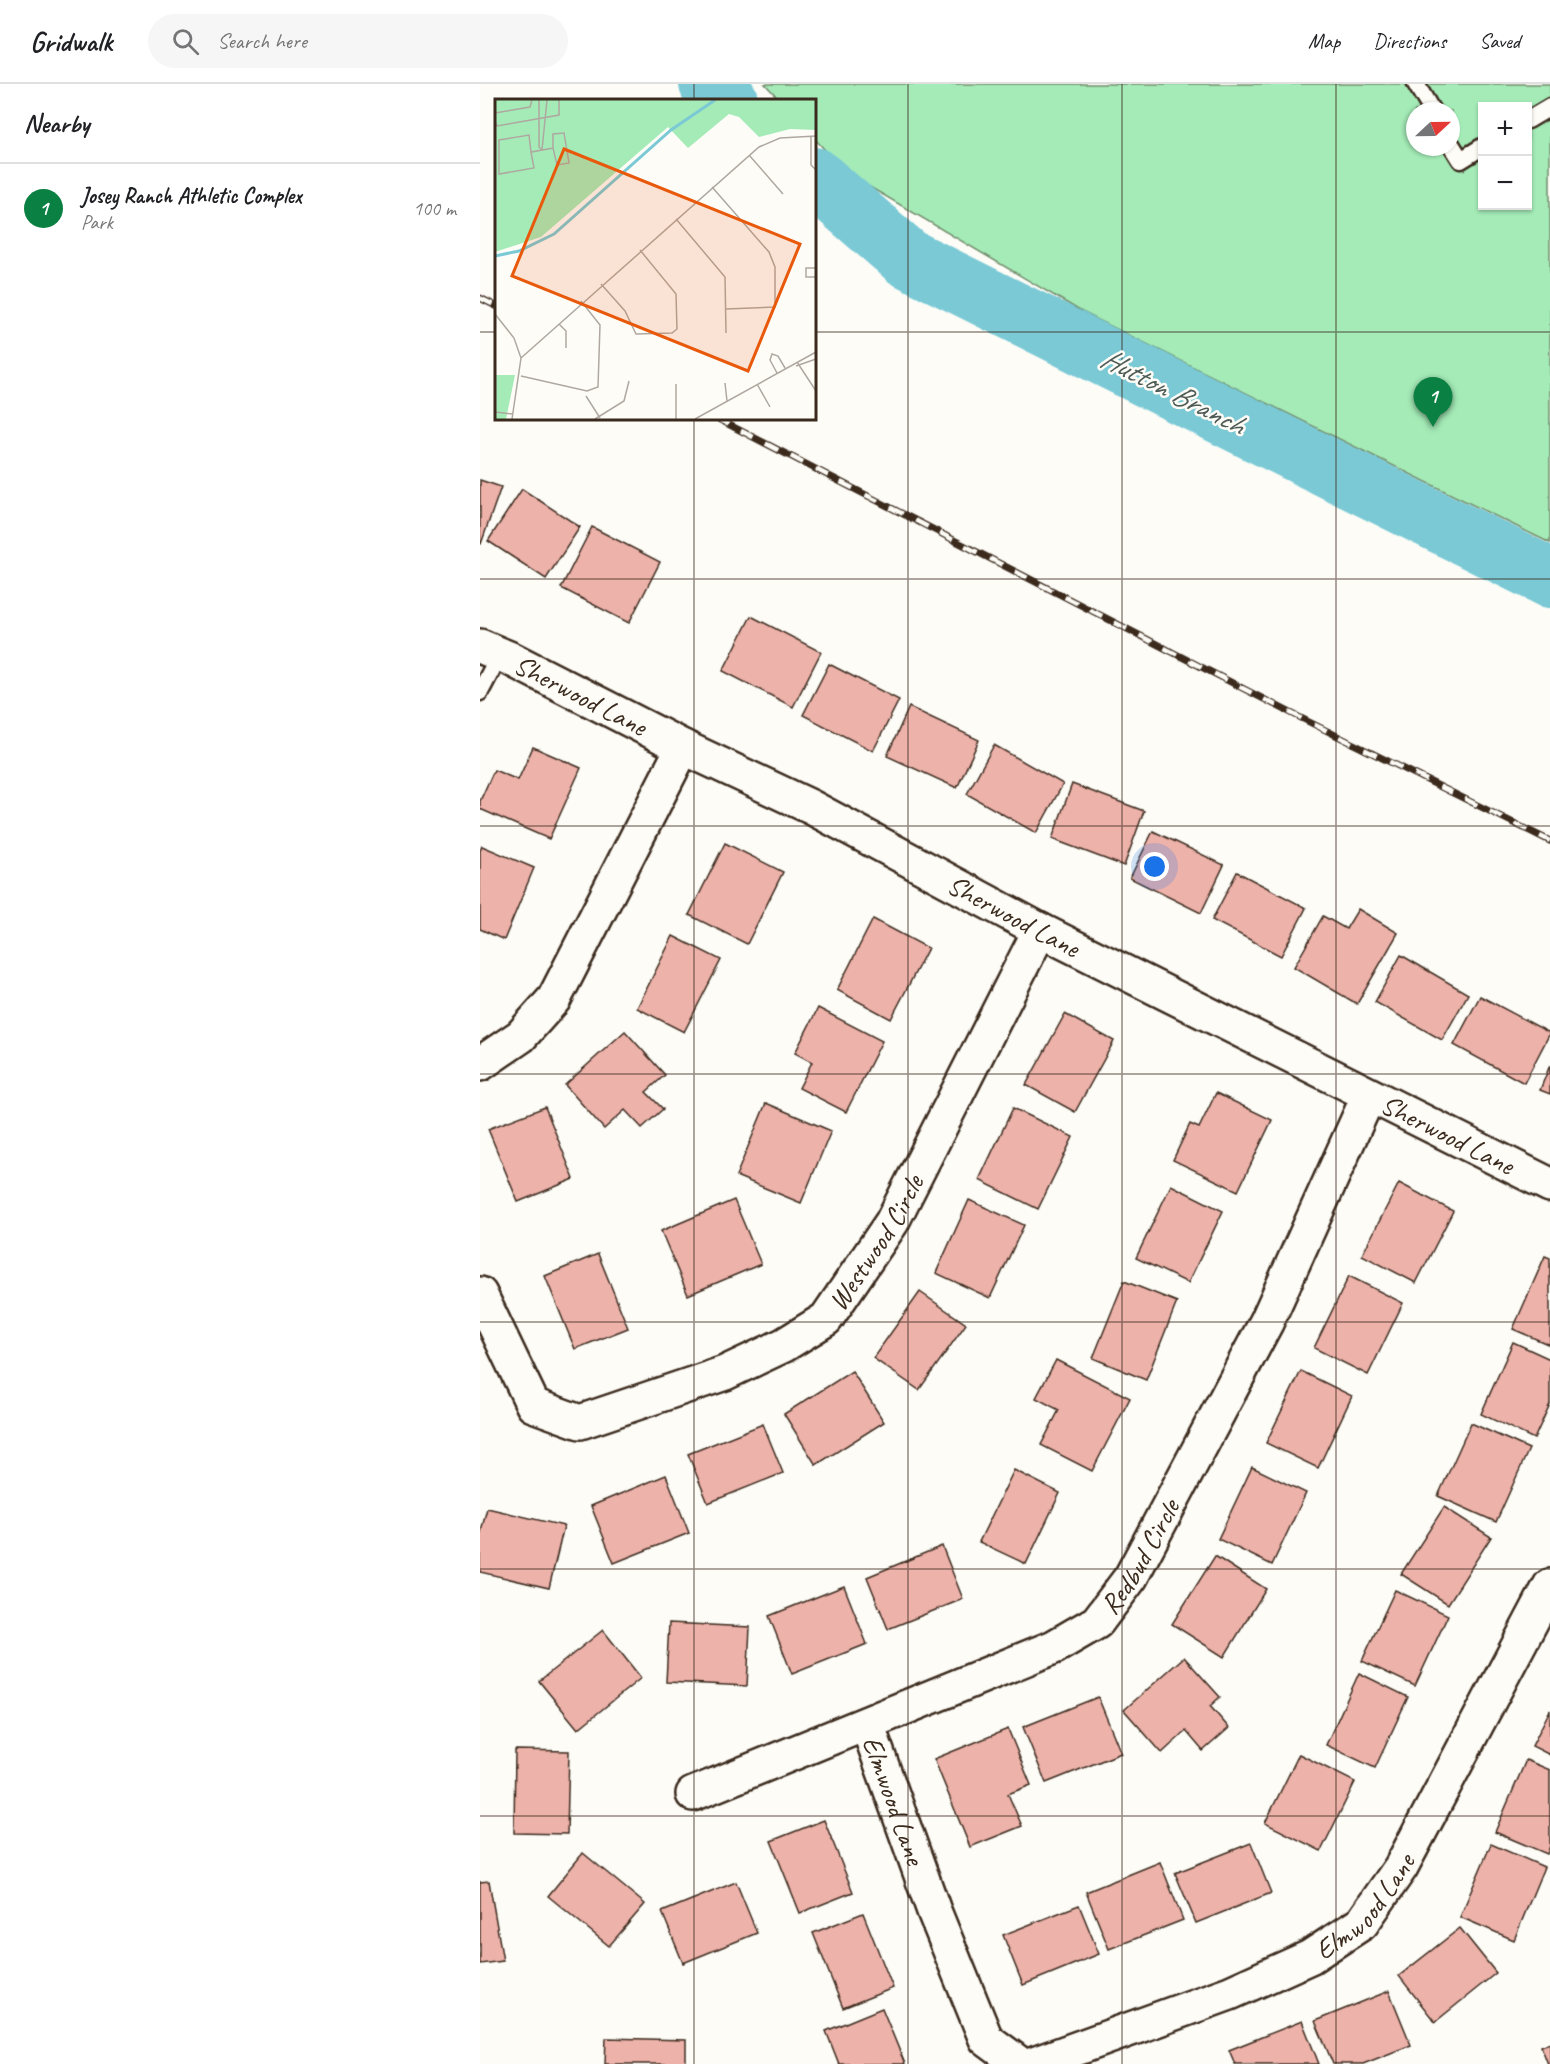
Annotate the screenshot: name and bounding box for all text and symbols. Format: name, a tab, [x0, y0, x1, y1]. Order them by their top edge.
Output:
search box	[148, 14, 568, 68]
text: Gridwalk	[30, 24, 112, 59]
icon: search	[169, 25, 202, 58]
text: Search here	[217, 27, 307, 55]
text: Map	[1308, 28, 1340, 54]
text: Directions	[1373, 28, 1446, 54]
text: Saved	[1479, 28, 1520, 54]
inset map	[495, 99, 816, 420]
north arrow	[1406, 102, 1460, 156]
map controls	[1478, 102, 1532, 210]
button: +	[1478, 102, 1532, 156]
text: Nearby	[24, 107, 89, 140]
button: −	[1478, 156, 1532, 210]
text: Josey Ranch Athletic Complex	[81, 182, 302, 210]
text: 1	[39, 196, 48, 221]
text: 100 m	[413, 196, 456, 221]
text: Park	[81, 210, 113, 235]
water label: Hutton Branch	[1095, 339, 1253, 444]
pin: 1	[1414, 378, 1452, 427]
street label: Sherwood Lane	[508, 647, 654, 744]
your location	[1140, 852, 1169, 881]
street label: Sherwood Lane	[941, 867, 1087, 966]
street label: Sherwood Lane	[1375, 1086, 1522, 1183]
street label: Westwood Circle	[820, 1167, 932, 1317]
street label: Redbud Circle	[1092, 1492, 1188, 1621]
street label: Elmwood Lane	[855, 1731, 934, 1871]
street label: Elmwood Lane	[1308, 1846, 1424, 1967]

